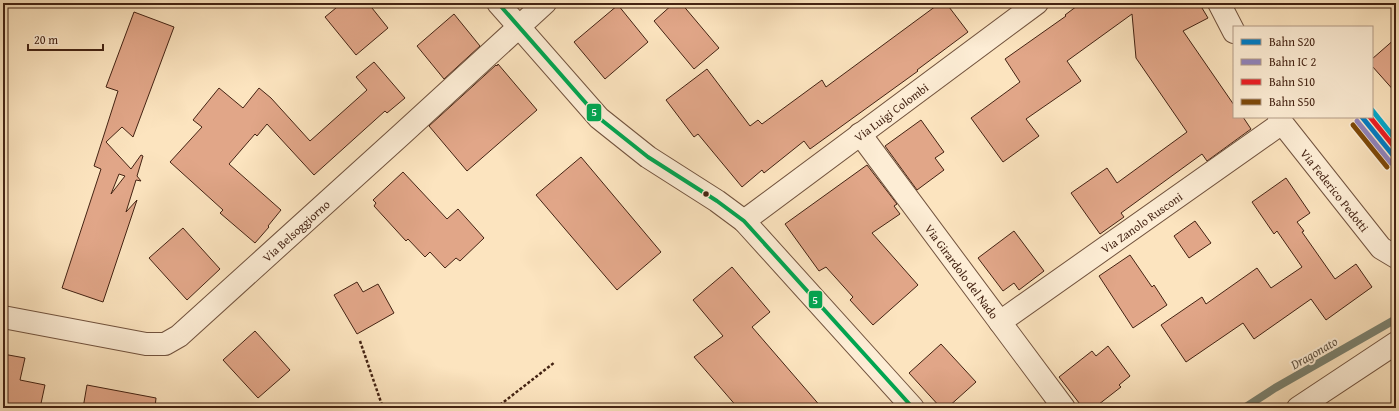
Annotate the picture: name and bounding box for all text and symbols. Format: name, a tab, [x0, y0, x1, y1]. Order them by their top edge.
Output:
scale bar	[28, 26, 103, 52]
legend	[1233, 26, 1373, 118]
text: 20 m	[34, 31, 58, 48]
text: Bahn S20	[1269, 33, 1315, 50]
text: Bahn IC 2	[1269, 53, 1316, 70]
text: Bahn S10	[1269, 73, 1315, 90]
street label: Via Luigi Colombi	[850, 78, 932, 145]
text: Bahn S50	[1269, 93, 1315, 110]
line badge: 5	[586, 103, 602, 122]
text: 5	[591, 104, 597, 120]
street label: Via Federico Pedotti	[1297, 145, 1374, 235]
street label: Via Zanolo Rusconi	[1097, 187, 1186, 257]
unlabelled marker	[701, 189, 711, 199]
street label: Via Belsoggiorno	[258, 195, 333, 265]
street label: Via Girardolo del Nado	[921, 220, 1003, 322]
line badge: 5	[808, 290, 823, 309]
text: 5	[812, 292, 818, 308]
water label: Dragonato	[1286, 332, 1341, 375]

